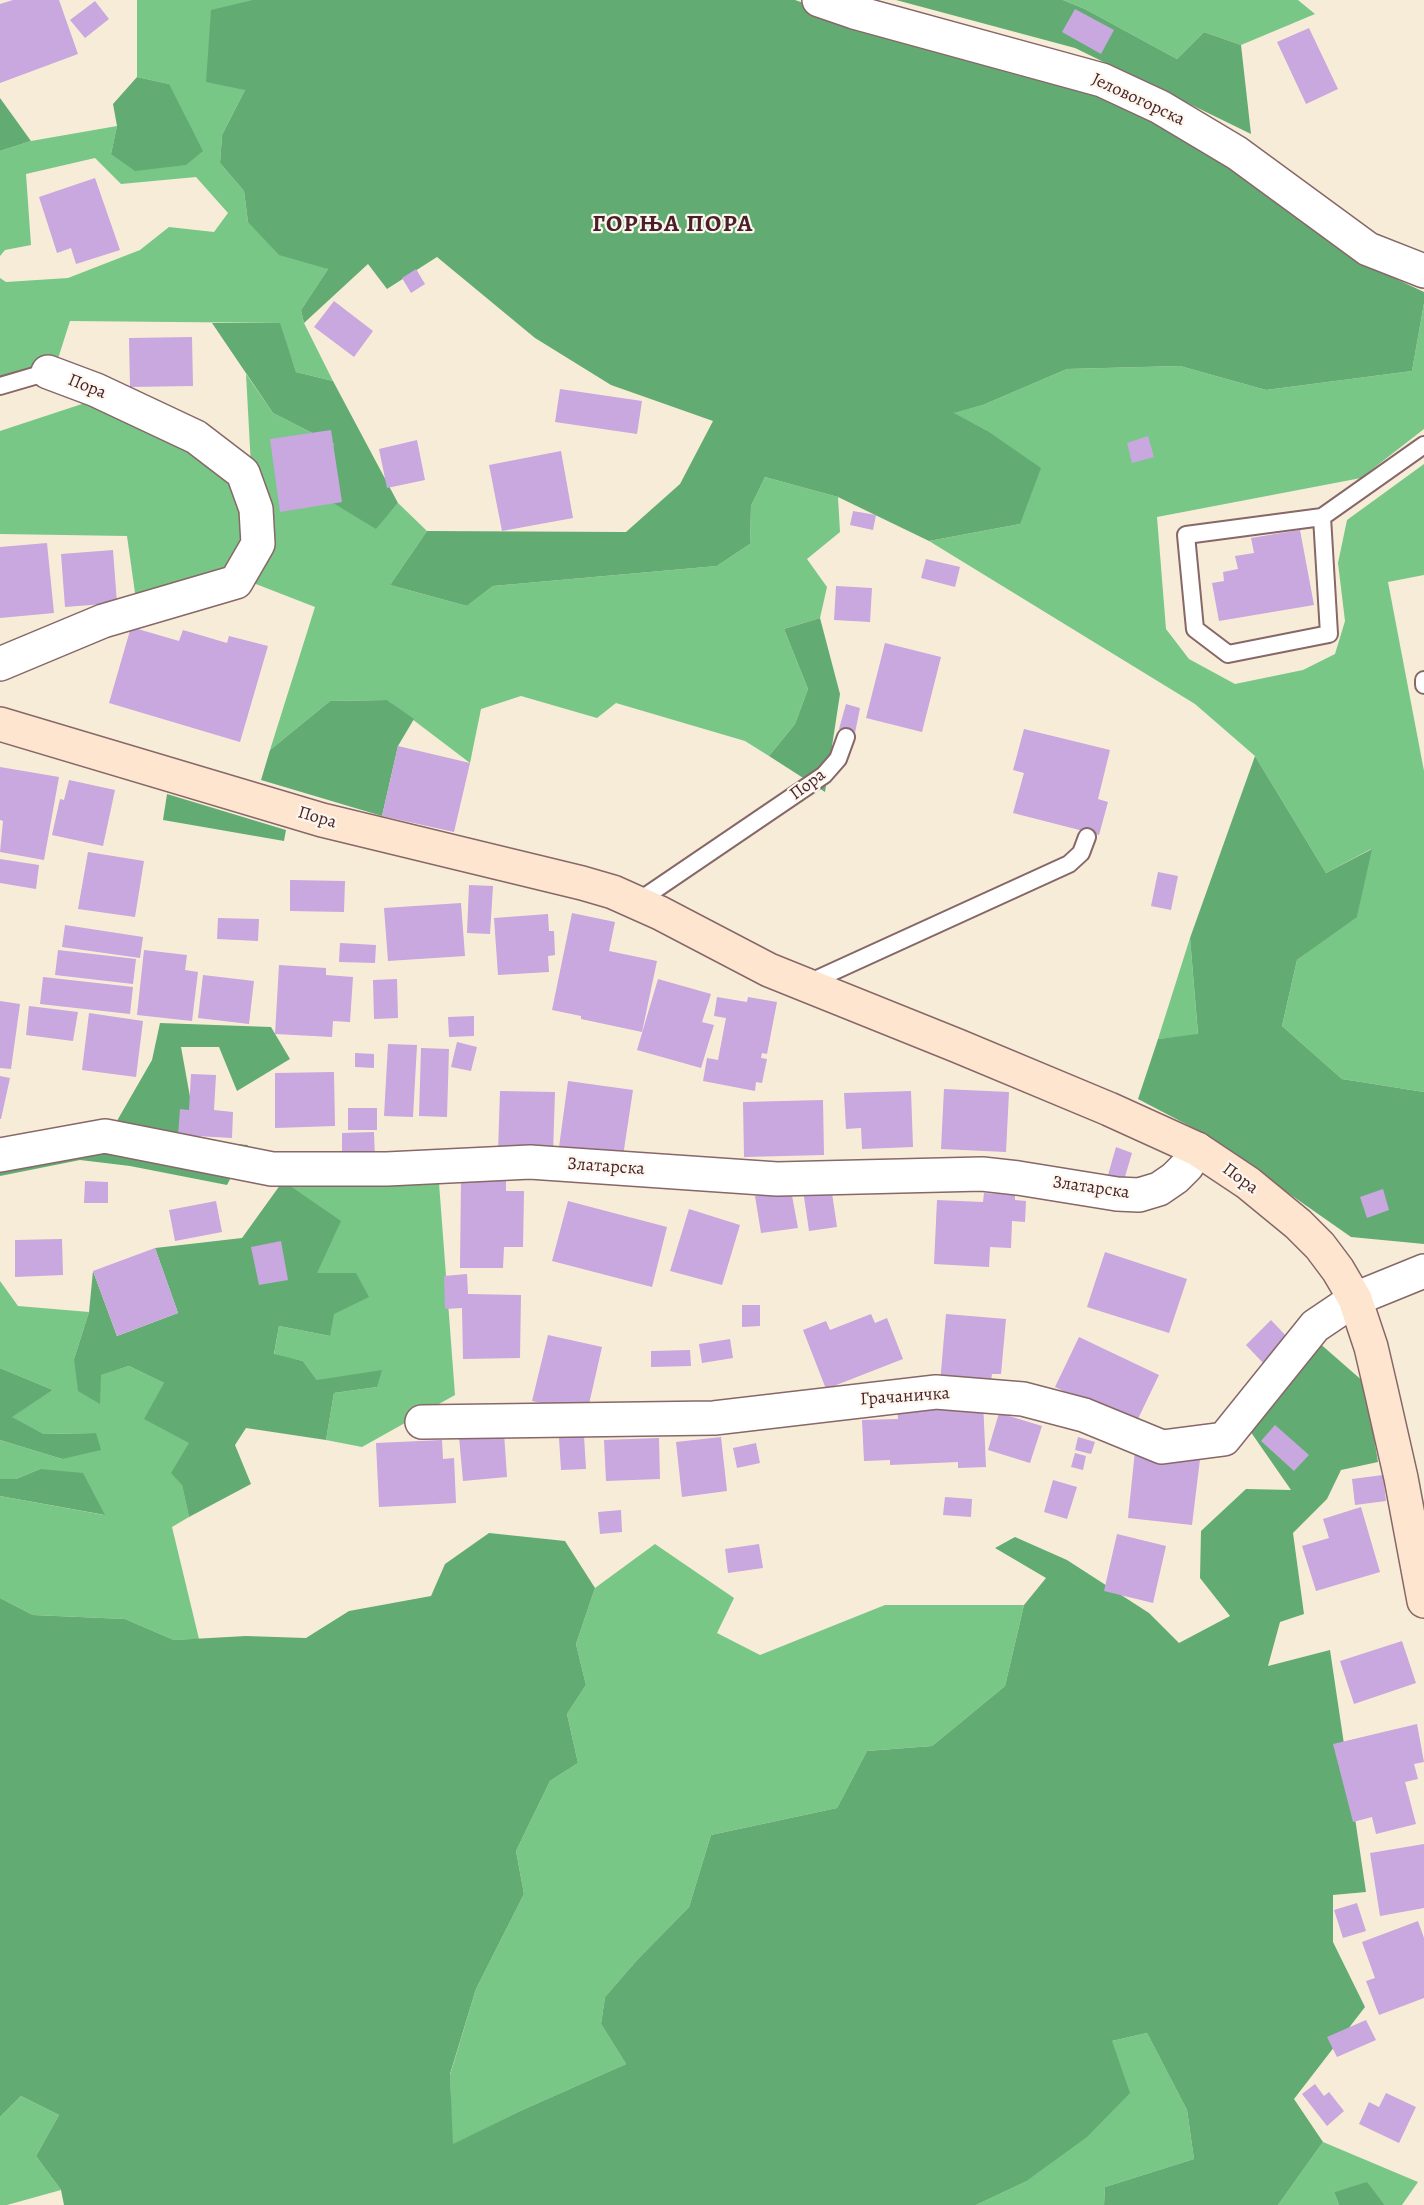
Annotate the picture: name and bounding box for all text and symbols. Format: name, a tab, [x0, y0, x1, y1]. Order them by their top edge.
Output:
street label: Јеловогорска	[1088, 69, 1188, 131]
district label: ГОРЊА ПОРА	[592, 211, 754, 239]
street label: Пора	[65, 370, 109, 404]
street label: Пора	[786, 765, 830, 805]
street label: Пора	[295, 802, 339, 834]
street label: Златарска	[567, 1154, 645, 1180]
street label: Пора	[1218, 1159, 1262, 1199]
street label: Златарска	[1051, 1172, 1131, 1204]
street label: Грачаничка	[859, 1383, 951, 1411]

